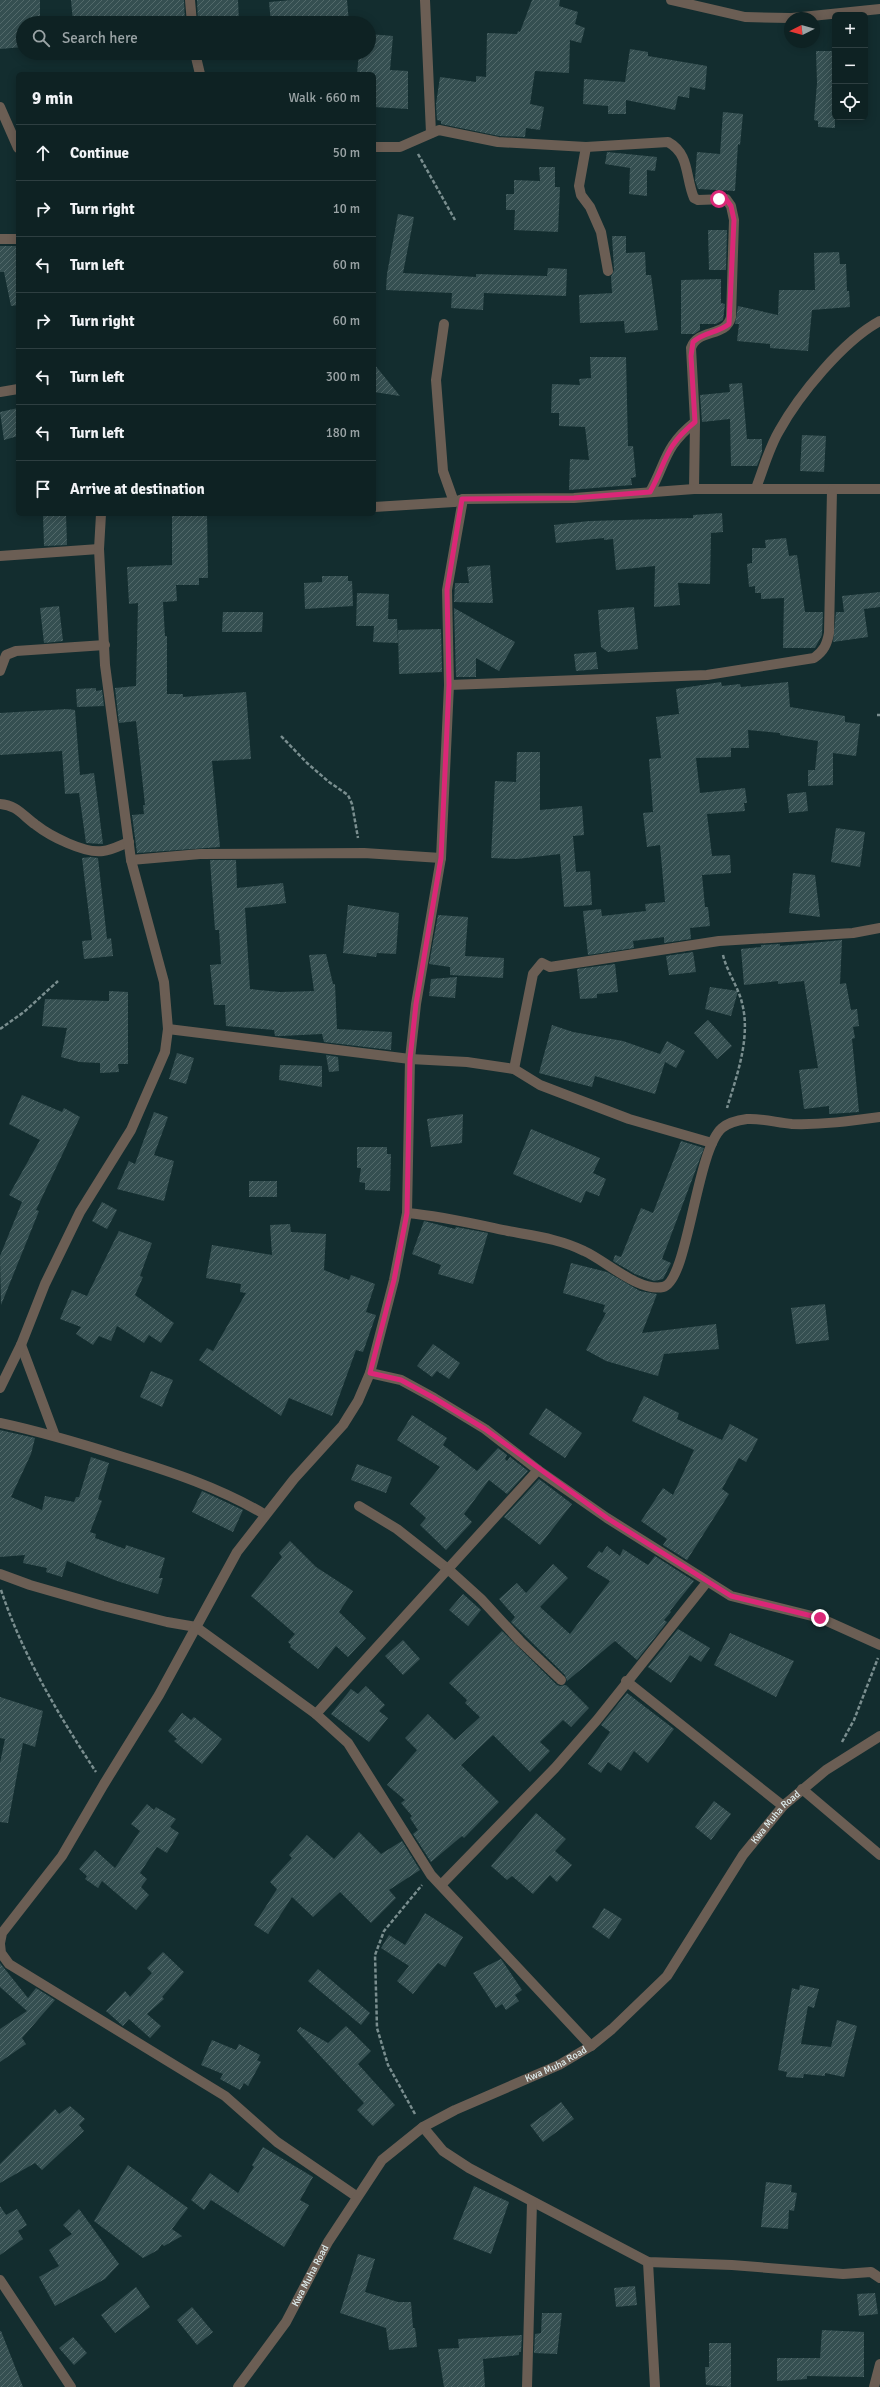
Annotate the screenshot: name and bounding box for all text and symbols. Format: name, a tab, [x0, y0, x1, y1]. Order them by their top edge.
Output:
north arrow	[784, 12, 820, 48]
map controls	[832, 12, 868, 120]
button: +	[832, 12, 868, 48]
search box	[16, 16, 376, 60]
icon: search	[30, 27, 52, 49]
text: Search here	[62, 29, 138, 47]
button: −	[832, 48, 868, 84]
button: locate	[832, 84, 868, 120]
text: 9 min	[32, 88, 73, 109]
text: Walk · 660 m	[289, 90, 360, 106]
icon: ahead	[32, 142, 54, 164]
text: Continue	[70, 144, 129, 162]
text: 50 m	[333, 145, 360, 161]
route start	[710, 190, 728, 208]
icon: right	[32, 198, 54, 220]
text: Turn right	[70, 200, 135, 218]
text: 10 m	[333, 201, 360, 217]
icon: left	[32, 254, 54, 276]
text: Turn left	[70, 256, 124, 274]
text: 60 m	[333, 257, 360, 273]
icon: right	[32, 310, 54, 332]
text: Turn right	[70, 312, 135, 330]
text: 60 m	[333, 313, 360, 329]
icon: left	[32, 366, 54, 388]
text: Turn left	[70, 368, 124, 386]
text: 300 m	[326, 369, 360, 385]
icon: left	[32, 422, 54, 444]
text: Turn left	[70, 424, 124, 442]
text: 180 m	[326, 425, 360, 441]
icon: arrive	[32, 478, 54, 500]
text: Arrive at destination	[70, 480, 205, 498]
route end	[811, 1609, 829, 1627]
street label: Kwa Muha Road	[748, 1788, 803, 1846]
street label: Kwa Muha Road	[523, 2044, 589, 2085]
street label: Kwa Muha Road	[289, 2243, 331, 2309]

